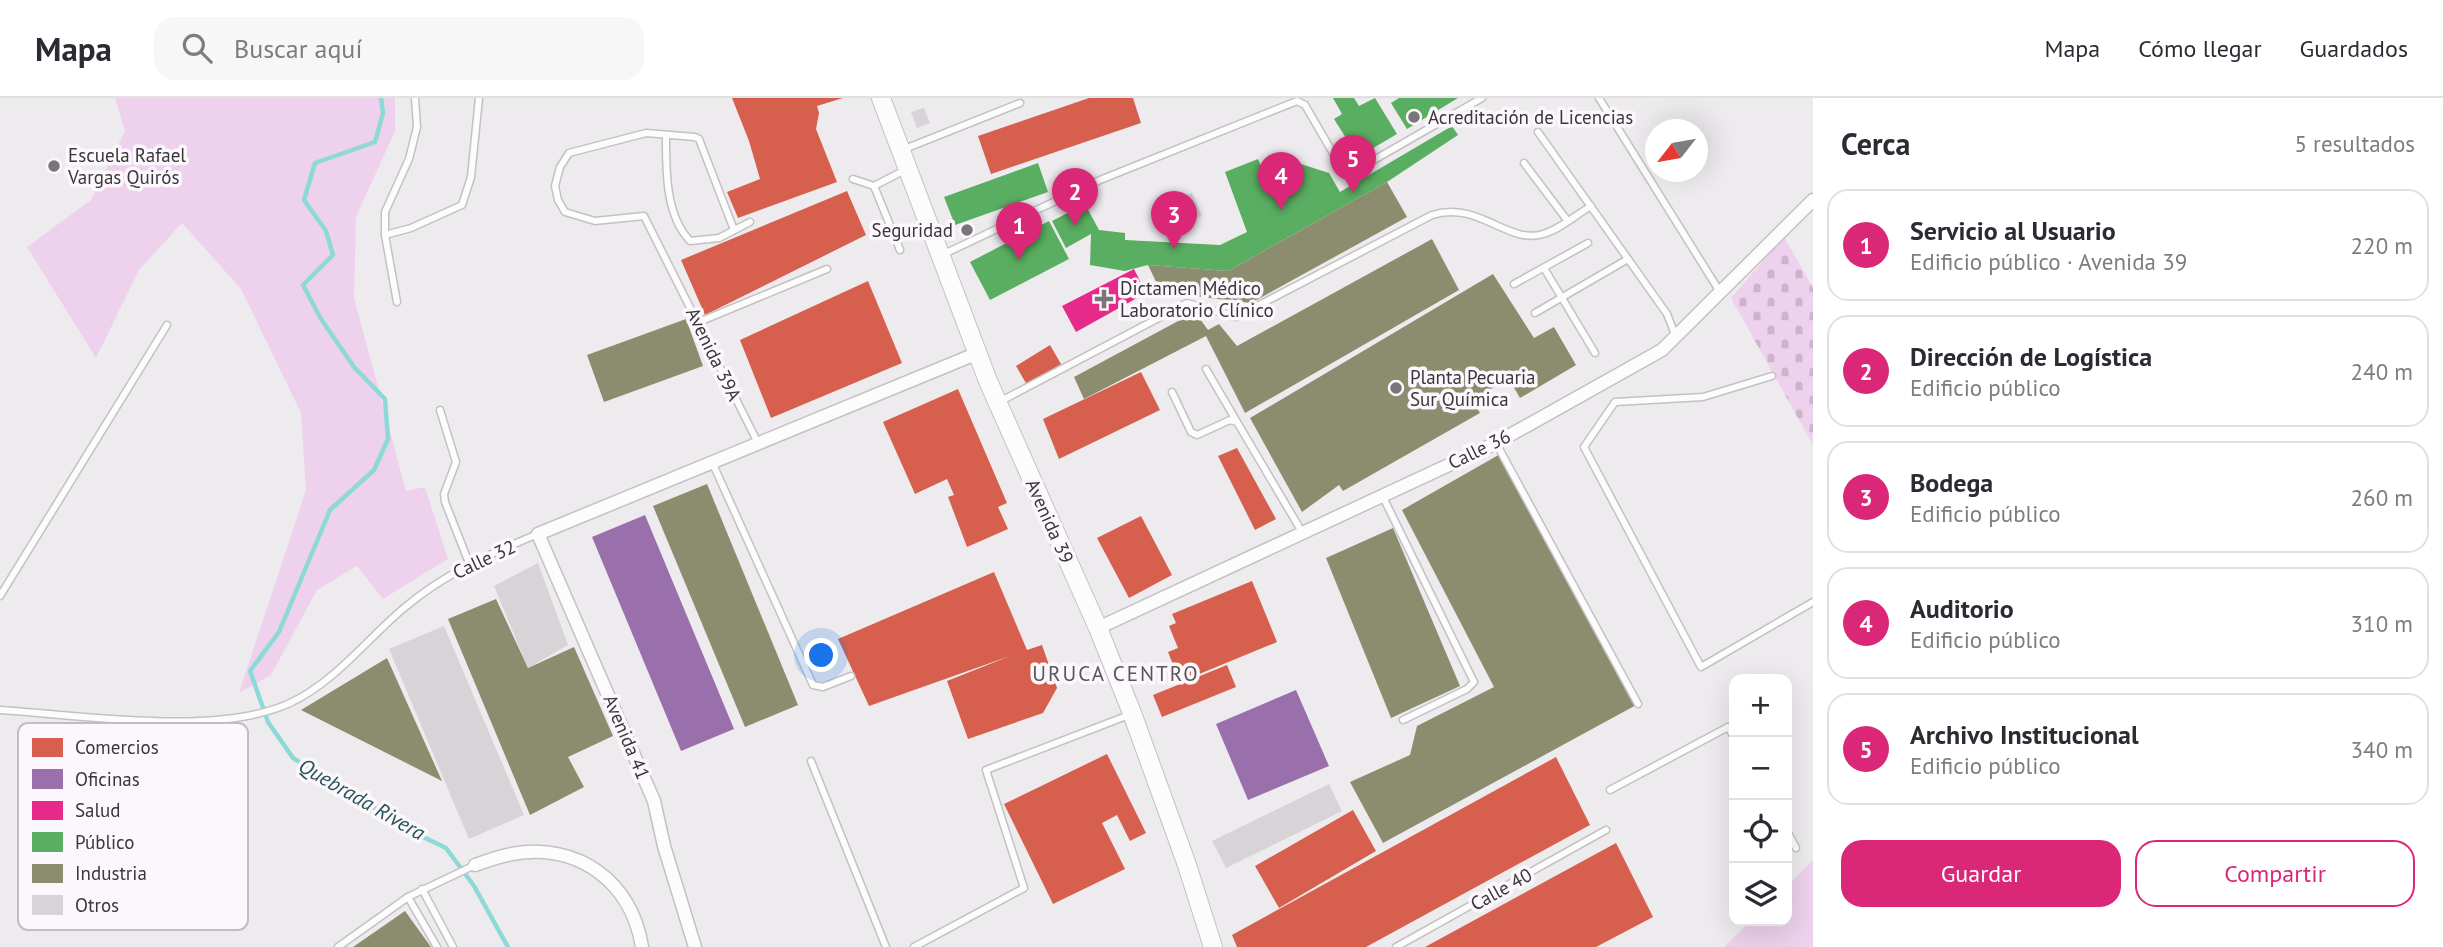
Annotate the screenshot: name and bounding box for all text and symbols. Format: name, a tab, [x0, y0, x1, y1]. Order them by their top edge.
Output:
search box	[154, 17, 644, 80]
text: Mapa	[35, 27, 112, 70]
icon: search	[178, 29, 216, 67]
text: Buscar aquí	[234, 32, 362, 65]
text: Mapa	[2044, 33, 2100, 64]
text: Cómo llegar	[2138, 33, 2262, 64]
text: Guardados	[2300, 33, 2408, 64]
place label: Acreditación de Licencias	[1428, 105, 1633, 129]
marker: Acreditación de Licencias	[1406, 109, 1422, 125]
north arrow	[1645, 119, 1708, 182]
text: Cerca	[1841, 124, 1910, 163]
text: 5 resultados	[2294, 129, 2415, 158]
pin: 5	[1330, 135, 1376, 193]
place label: Escuela Rafael Vargas Quirós	[67, 143, 186, 189]
pin: 4	[1258, 152, 1304, 210]
marker: Escuela Rafael Vargas Quirós	[46, 158, 62, 174]
pin: 2	[1052, 168, 1098, 226]
pin: 3	[1151, 191, 1197, 249]
pin: 1	[996, 202, 1042, 260]
text: Servicio al Usuario	[1910, 214, 2116, 247]
place label: Seguridad	[872, 218, 953, 242]
marker: Seguridad	[959, 222, 975, 238]
text: 1	[1859, 231, 1873, 260]
text: 220 m	[2351, 231, 2413, 260]
text: Edificio público · Avenida 39	[1910, 247, 2187, 276]
place label: Dictamen Médico Laboratorio Clínico	[1120, 276, 1274, 322]
marker: Dictamen Médico Laboratorio Clínico	[1094, 289, 1114, 309]
street label: Avenida 39A	[681, 303, 747, 405]
text: Dirección de Logística	[1910, 340, 2152, 373]
text: 2	[1859, 357, 1873, 386]
text: 240 m	[2351, 357, 2413, 386]
place label: Planta Pecuaria Sur Química	[1410, 365, 1536, 411]
text: Edificio público	[1910, 373, 2061, 402]
marker: Planta Pecuaria Sur Química	[1388, 380, 1404, 396]
street label: Calle 36	[1444, 424, 1514, 474]
text: Bodega	[1910, 466, 1993, 499]
street label: Avenida 39	[1021, 475, 1079, 567]
text: 3	[1859, 483, 1873, 512]
text: 260 m	[2351, 483, 2413, 512]
text: Edificio público	[1910, 499, 2061, 528]
street label: Calle 32	[449, 534, 519, 584]
text: Auditorio	[1910, 592, 2014, 625]
text: 4	[1859, 609, 1873, 638]
text: 310 m	[2351, 609, 2413, 638]
text: Edificio público	[1910, 625, 2061, 654]
your location	[804, 638, 838, 672]
district label: URUCA CENTRO	[1032, 660, 1200, 687]
map controls	[1729, 674, 1792, 926]
button: +	[1729, 674, 1792, 737]
street label: Avenida 41	[598, 691, 656, 783]
text: Archivo Institucional	[1910, 718, 2139, 751]
legend	[18, 723, 248, 930]
text: Comercios	[75, 735, 159, 759]
text: 5	[1859, 735, 1873, 764]
text: 340 m	[2351, 735, 2413, 764]
button: −	[1729, 737, 1792, 800]
text: Edificio público	[1910, 751, 2061, 780]
water label: Quebrada Rivera	[294, 752, 431, 846]
text: Oficinas	[75, 767, 140, 791]
text: Salud	[75, 798, 121, 822]
button: locate	[1729, 800, 1792, 863]
text: Público	[75, 830, 134, 854]
button: Guardar	[1841, 840, 2121, 907]
button: Compartir	[2135, 840, 2415, 907]
text: Industria	[75, 861, 147, 885]
street label: Calle 40	[1466, 862, 1536, 916]
button: layers	[1729, 863, 1792, 926]
text: Otros	[75, 893, 119, 917]

